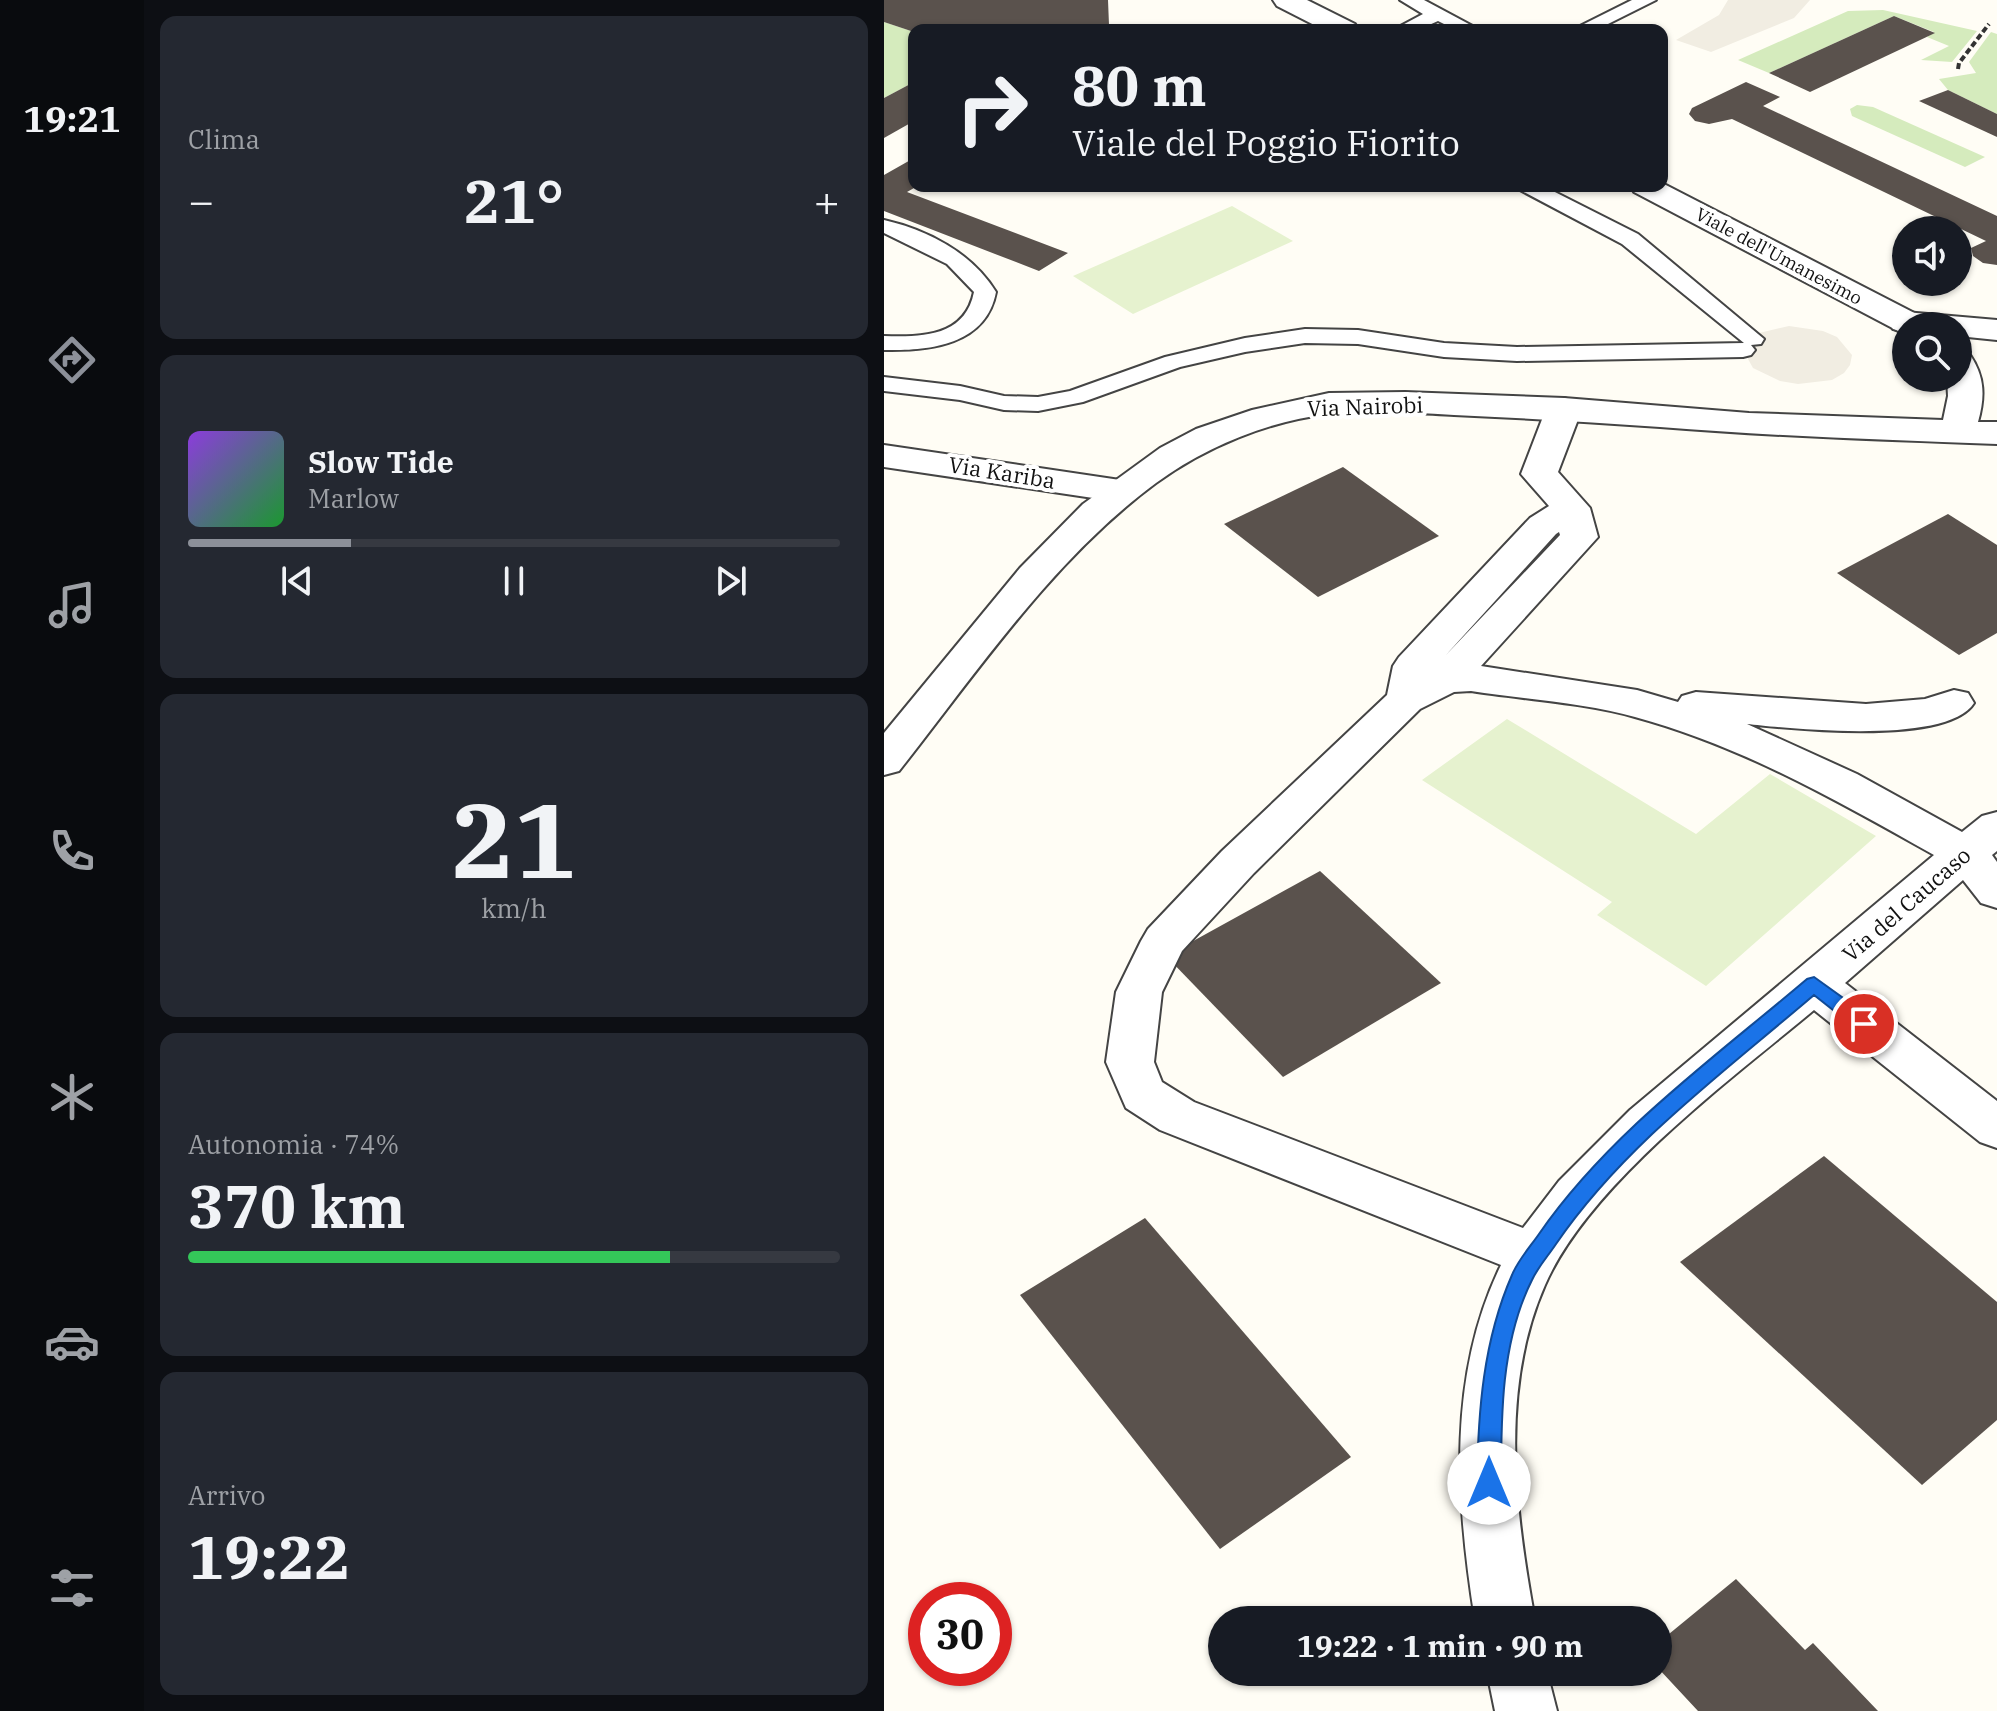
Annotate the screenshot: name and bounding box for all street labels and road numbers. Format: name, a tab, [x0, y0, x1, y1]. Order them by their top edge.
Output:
street label: Viale dell'Umanesimo	[1692, 202, 1866, 310]
street label: Via Nairobi	[1306, 389, 1424, 423]
street label: Via Kariba	[947, 449, 1057, 495]
street label: Via del Caucaso	[1836, 840, 1976, 968]

